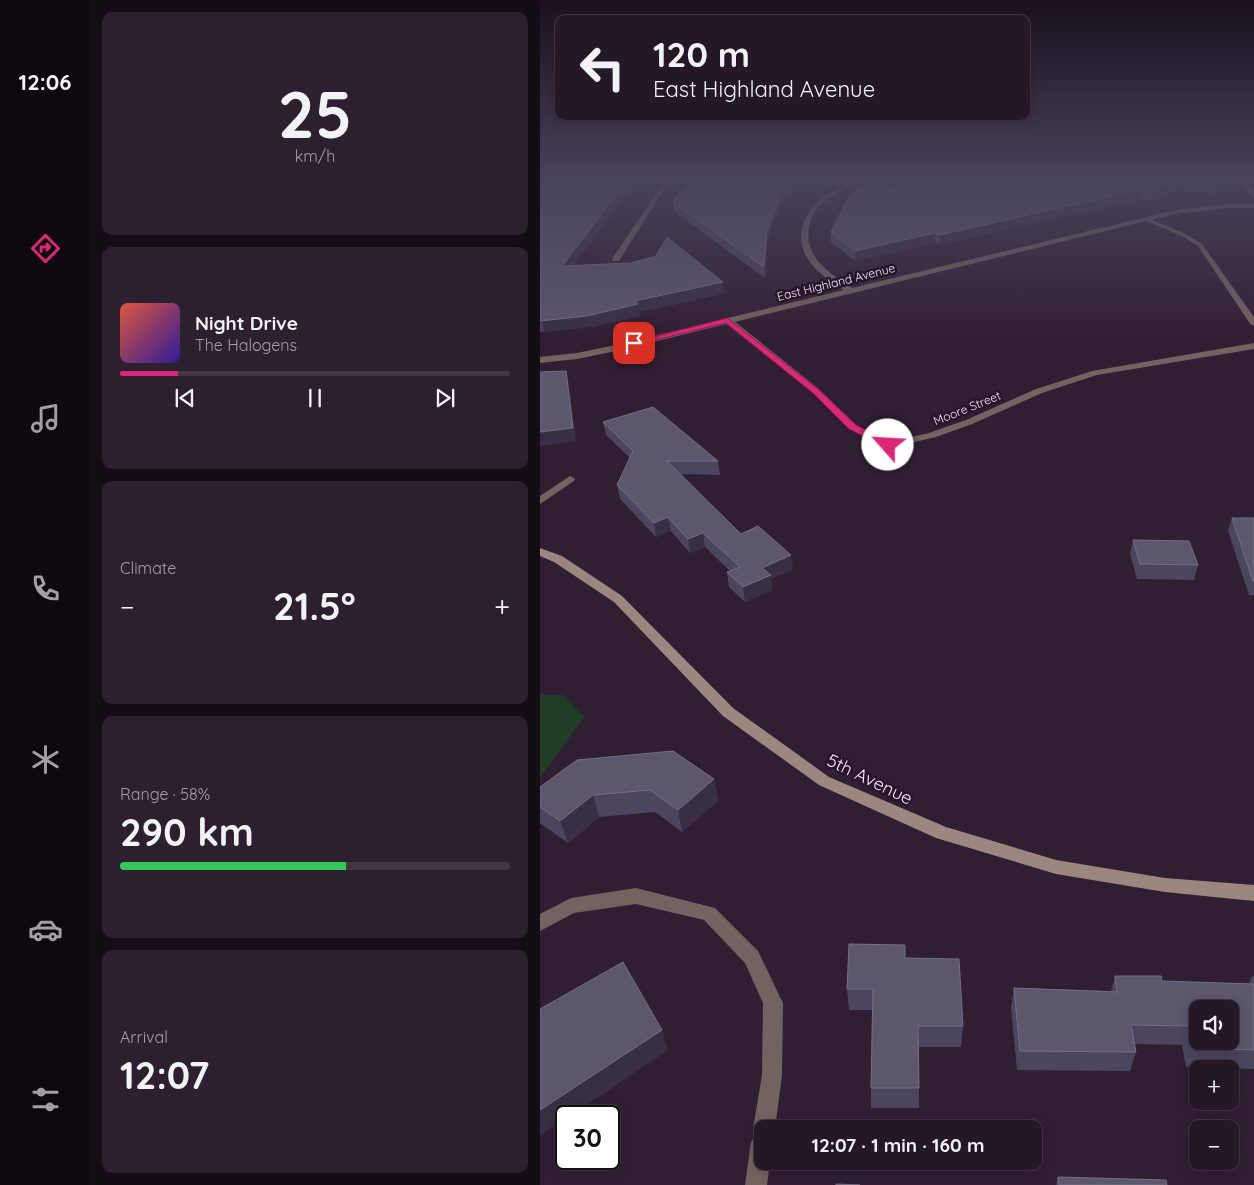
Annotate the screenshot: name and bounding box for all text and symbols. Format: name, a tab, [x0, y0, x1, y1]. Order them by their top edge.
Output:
text: 120 m	[653, 32, 750, 76]
icon: left	[570, 35, 635, 100]
text: 12:06	[19, 68, 71, 96]
text: 25	[278, 73, 352, 154]
text: East Highland Avenue	[653, 75, 875, 103]
text: km/h	[295, 146, 335, 166]
icon: directions	[28, 231, 63, 266]
street label: East Highland Avenue	[775, 260, 897, 304]
text: Night Drive	[195, 311, 298, 335]
pin	[613, 322, 655, 364]
icon: arrive	[620, 329, 648, 357]
text: The Halogens	[195, 335, 297, 355]
icon: previous	[171, 384, 199, 412]
icon: pause	[301, 384, 329, 412]
icon: next	[431, 384, 459, 412]
street label: Moore Street	[931, 388, 1003, 428]
icon: music	[28, 401, 63, 436]
position arrow	[861, 418, 913, 470]
text: Climate	[120, 558, 176, 578]
icon: phone	[28, 571, 63, 606]
text: 21.5°	[273, 582, 356, 630]
text: −	[120, 589, 135, 624]
text: +	[494, 589, 510, 624]
icon: climate	[28, 742, 63, 777]
street label: 5th Avenue	[823, 748, 917, 810]
text: Range · 58%	[120, 784, 210, 804]
text: 290 km	[120, 808, 254, 856]
icon: car	[28, 912, 63, 947]
map controls	[1189, 1000, 1239, 1170]
button: sound	[1189, 1000, 1239, 1050]
text: Arrival	[120, 1027, 168, 1047]
text: 12:07	[120, 1051, 209, 1099]
button: +	[1189, 1060, 1239, 1110]
icon: filters	[28, 1082, 63, 1117]
speed limit sign: 30	[555, 1105, 620, 1170]
button: −	[1189, 1120, 1239, 1170]
text: 12:07 · 1 min · 160 m	[812, 1133, 984, 1157]

